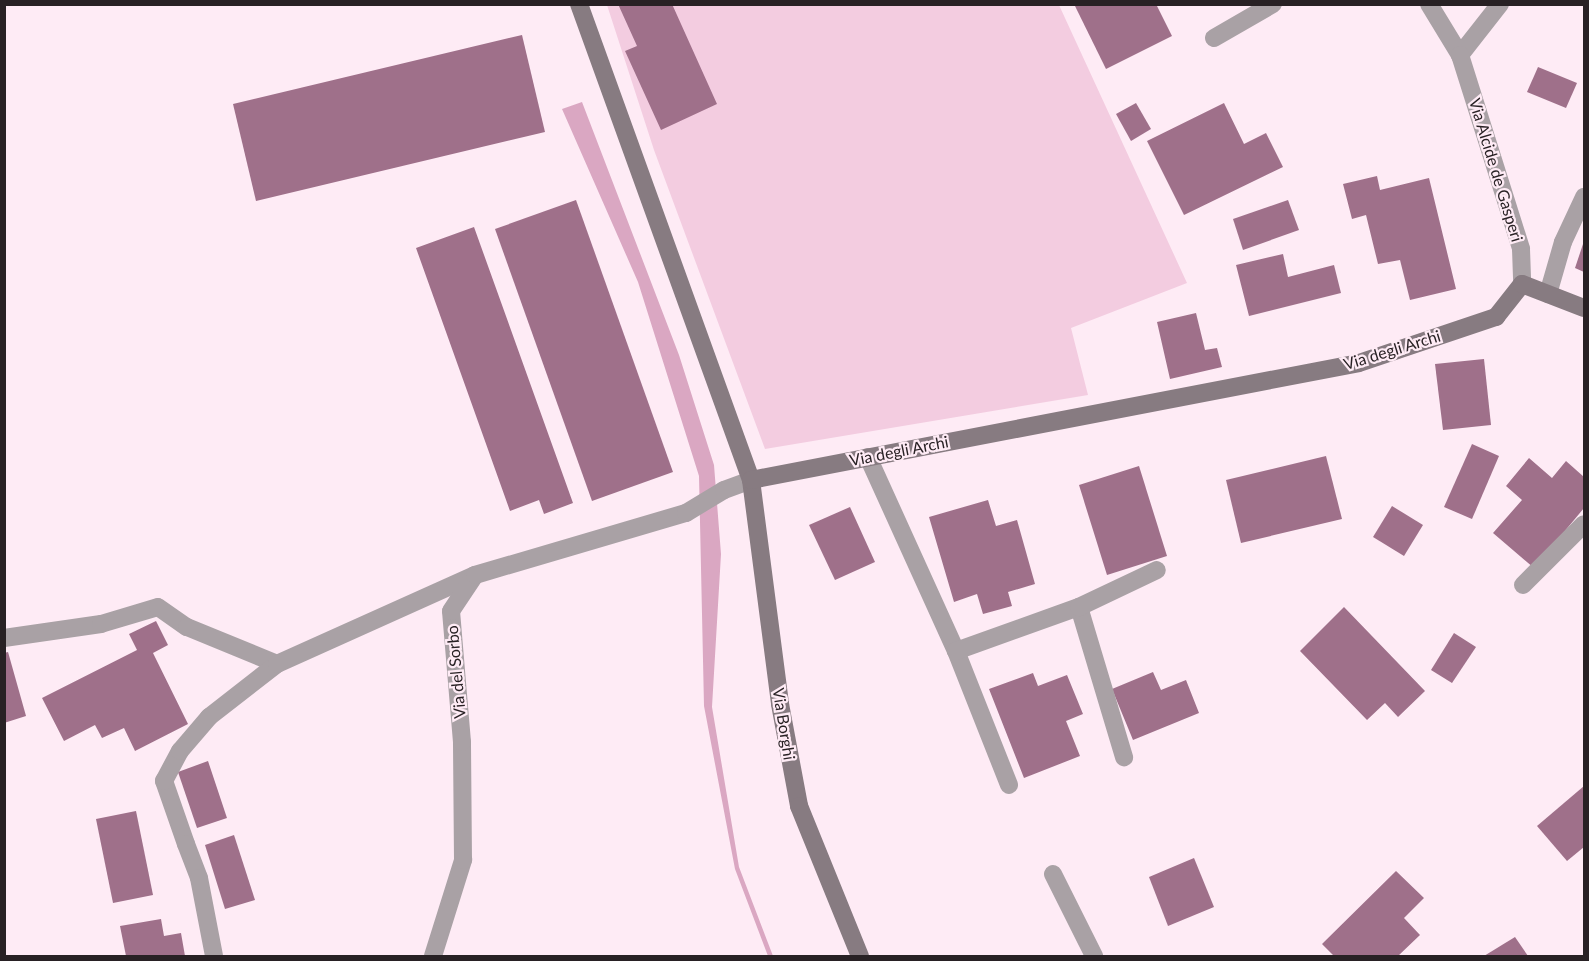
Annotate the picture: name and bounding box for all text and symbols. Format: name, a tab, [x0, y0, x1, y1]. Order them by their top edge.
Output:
street label: Via Alcide de Gasperi	[1465, 96, 1527, 244]
street label: Via degli Archi	[1341, 326, 1443, 374]
street label: Via degli Archi	[848, 432, 950, 470]
street label: Via del Sorbo	[442, 625, 470, 719]
street label: Via Borghi	[769, 687, 799, 761]

